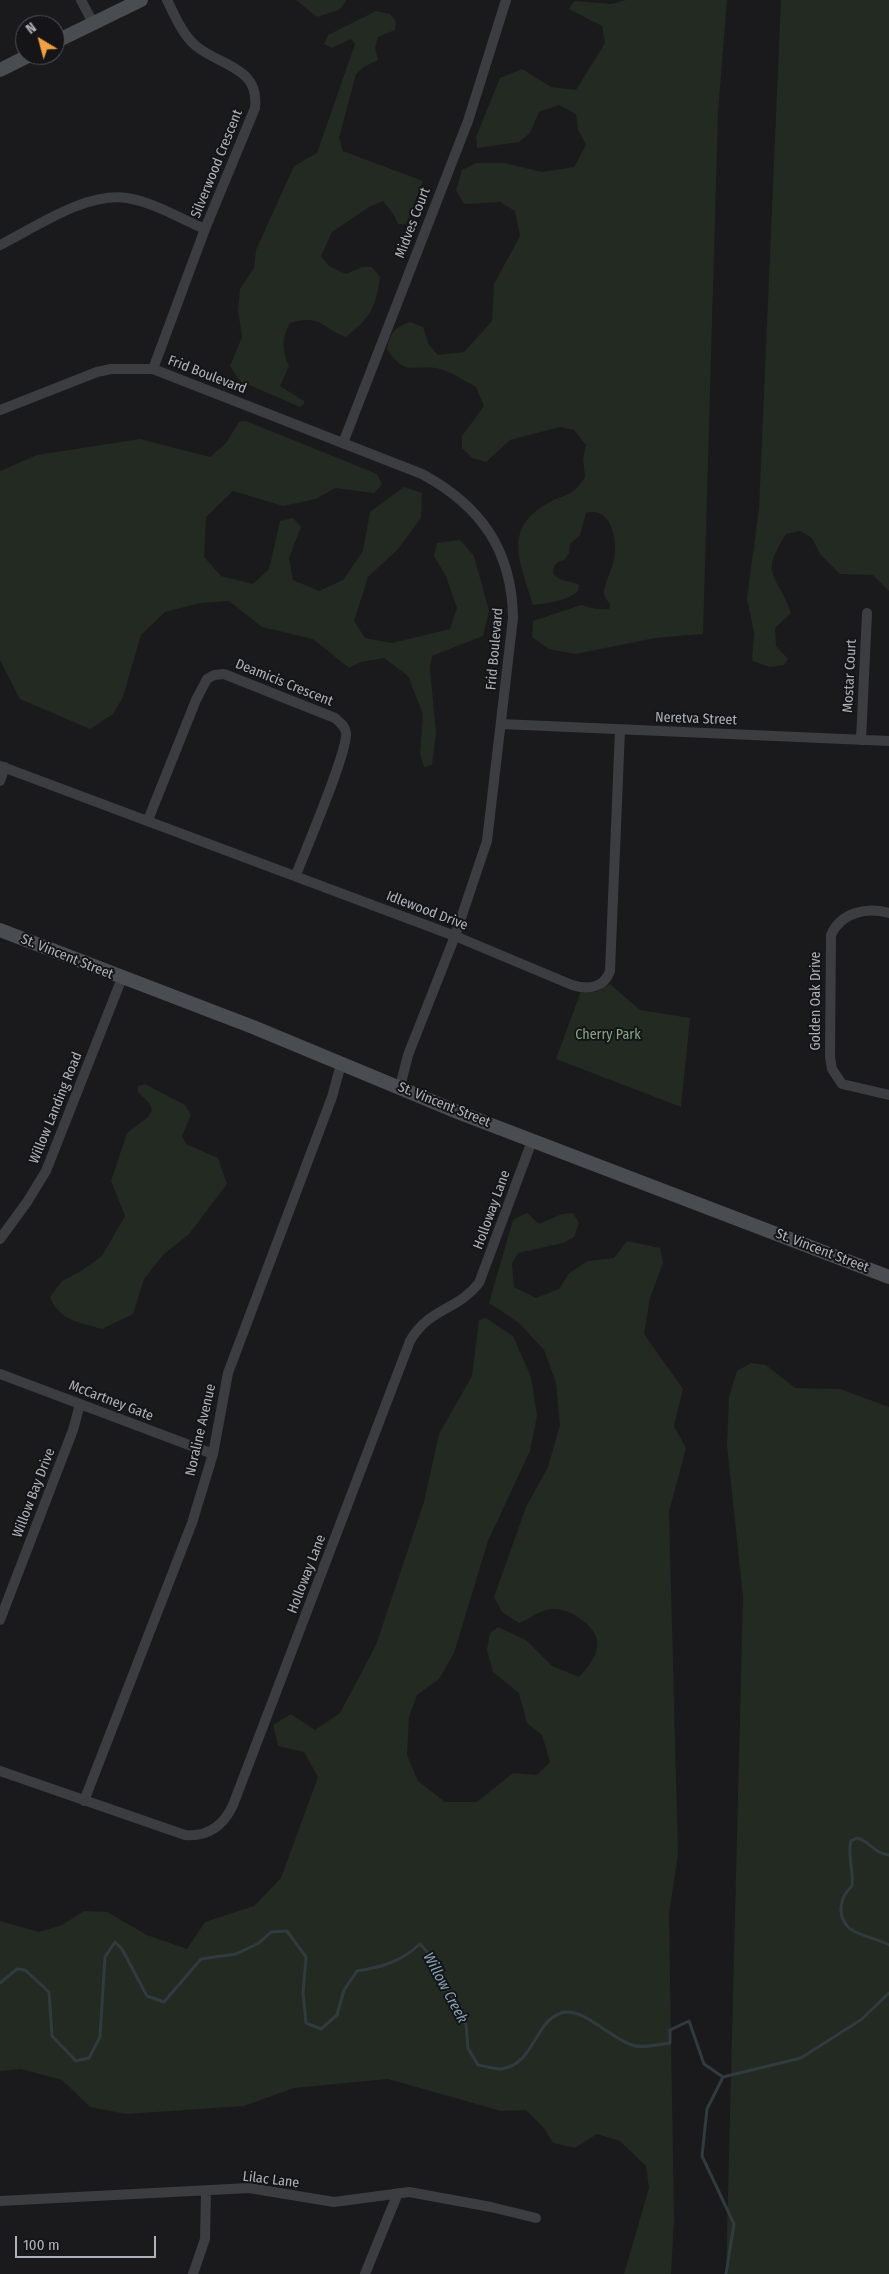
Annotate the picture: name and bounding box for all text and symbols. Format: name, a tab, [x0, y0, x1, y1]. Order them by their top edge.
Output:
north arrow	[15, 15, 65, 65]
text: N	[23, 19, 40, 38]
street label: Silverwood Crescent	[188, 107, 246, 221]
street label: Midves Court	[392, 185, 434, 261]
street label: Frid Boulevard	[165, 352, 249, 398]
street label: Frid Boulevard	[483, 607, 507, 691]
street label: Mostar Court	[840, 639, 860, 713]
street label: Deamicis Crescent	[233, 656, 335, 710]
street label: Neretva Street	[655, 709, 737, 729]
street label: Idlewood Drive	[384, 888, 470, 934]
street label: St. Vincent Street	[18, 931, 116, 983]
street label: Golden Oak Drive	[808, 951, 824, 1051]
park label: Cherry Park	[575, 1027, 641, 1043]
street label: Willow Landing Road	[26, 1050, 86, 1166]
street label: St. Vincent Street	[395, 1079, 493, 1131]
street label: Holloway Lane	[470, 1168, 514, 1252]
street label: St. Vincent Street	[773, 1226, 871, 1276]
street label: McCartney Gate	[66, 1377, 156, 1425]
street label: Noraline Avenue	[182, 1382, 220, 1478]
street label: Willow Bay Drive	[9, 1446, 59, 1540]
street label: Holloway Lane	[284, 1532, 330, 1616]
water label: Willow Creek	[419, 1950, 471, 2026]
street label: Lilac Lane	[242, 2168, 300, 2192]
scale bar	[18, 2226, 159, 2258]
text: 100 m	[23, 2236, 60, 2254]

